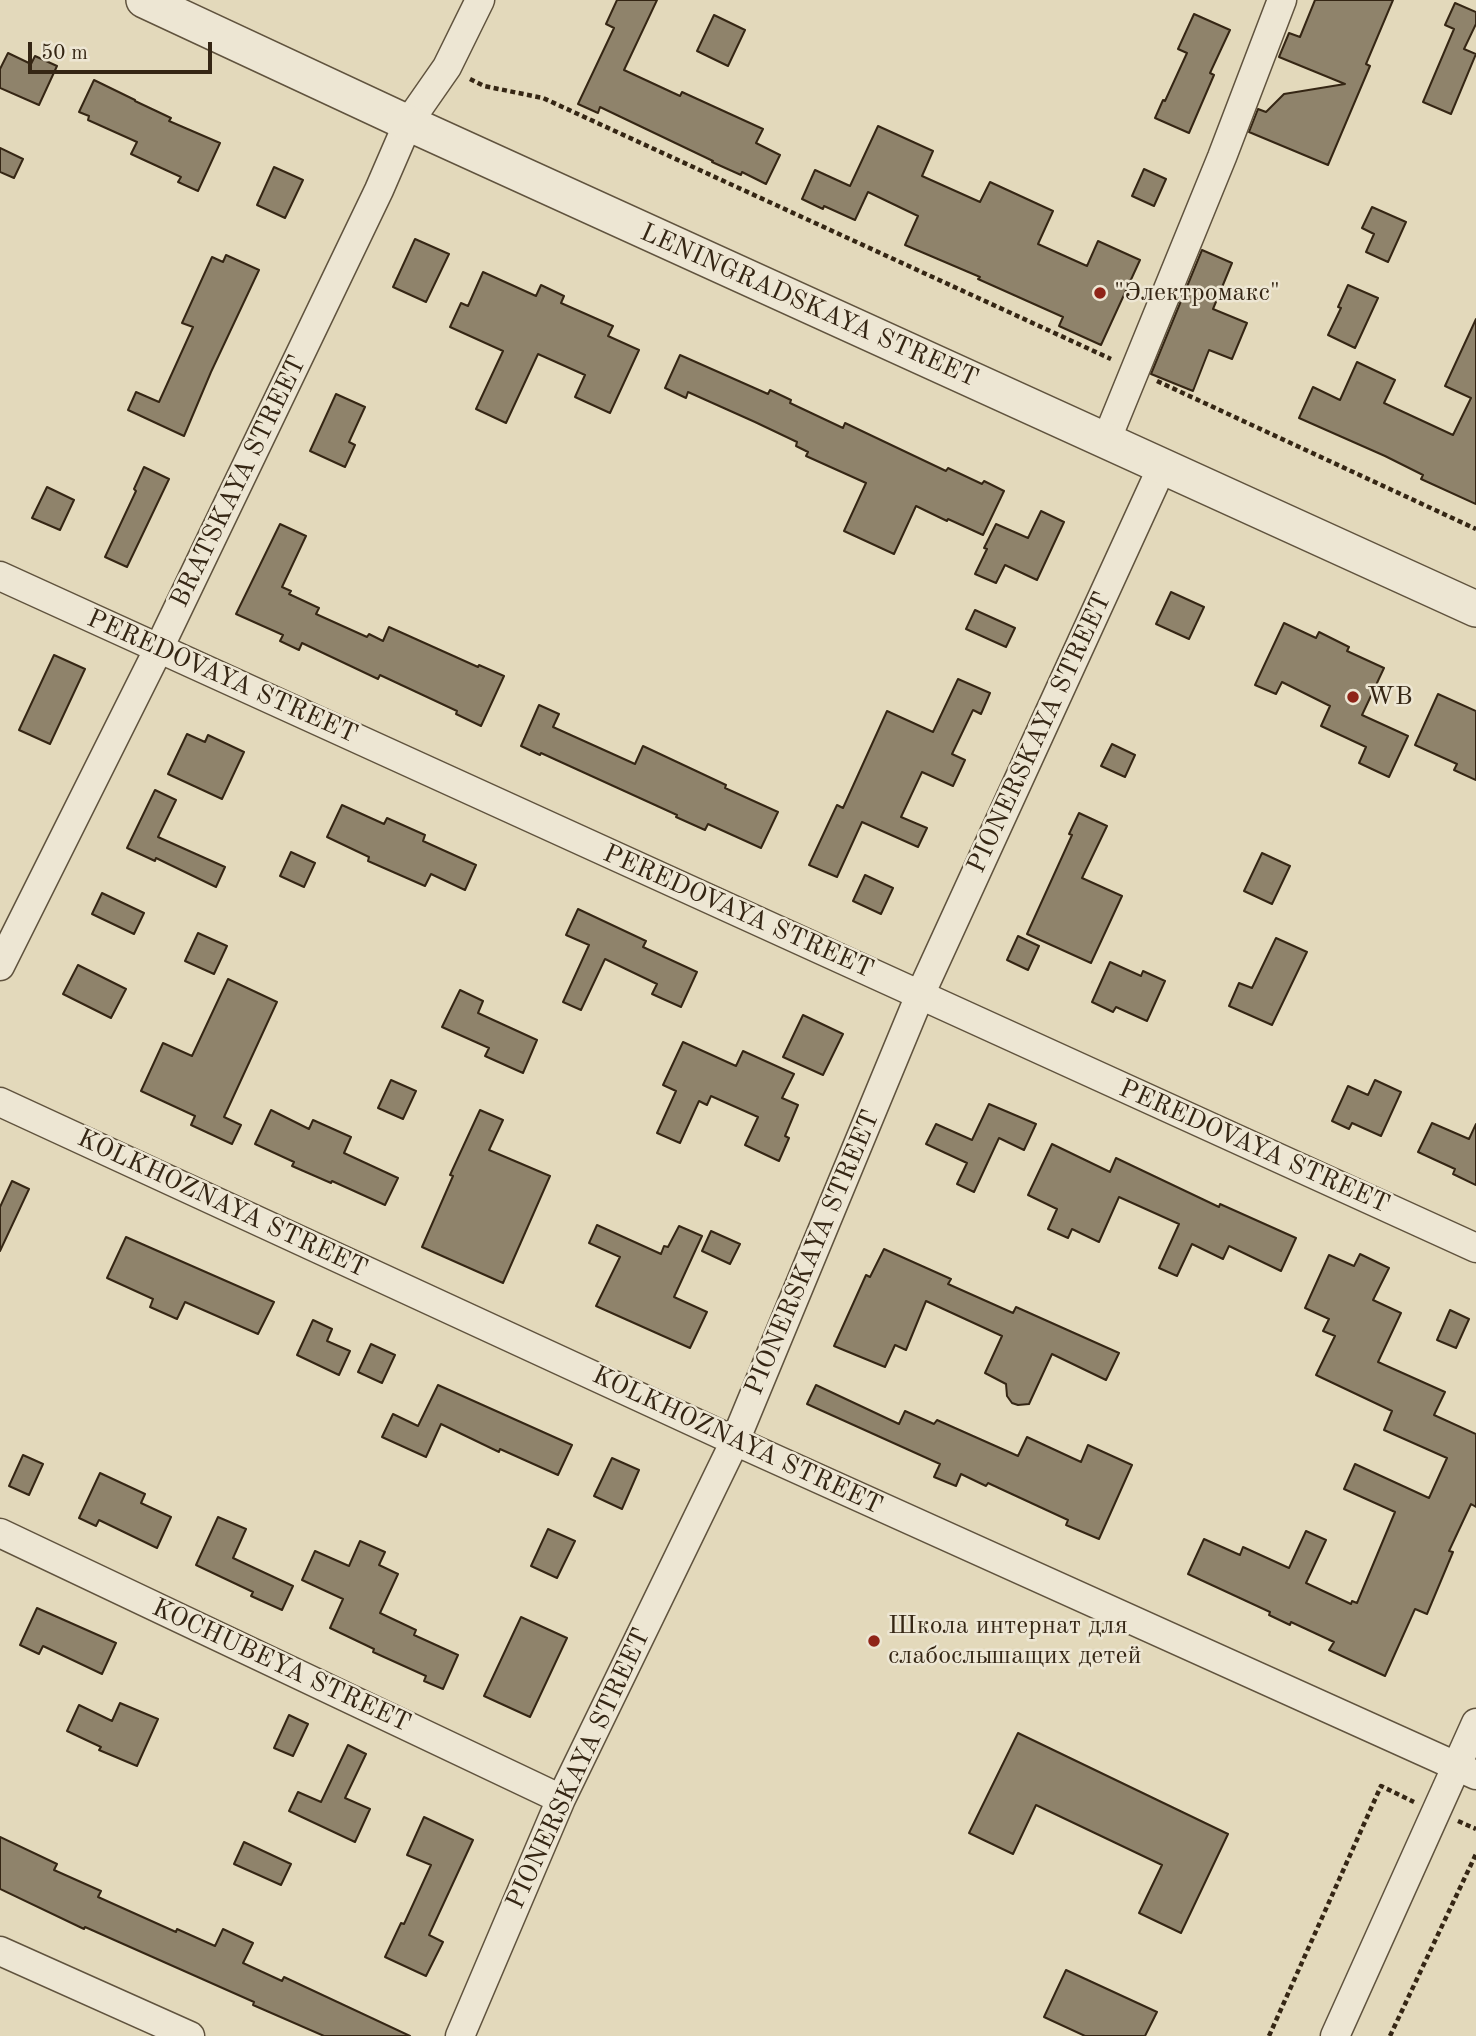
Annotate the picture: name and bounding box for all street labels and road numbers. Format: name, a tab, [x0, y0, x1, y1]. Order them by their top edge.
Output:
street label: LENINGRADSKAYA STREET	[635, 217, 983, 395]
street label: BRATSKAYA STREET	[164, 351, 314, 613]
street label: PIONERSKAYA STREET	[961, 588, 1119, 878]
street label: PEREDOVAYA STREET	[82, 603, 362, 751]
street label: PEREDOVAYA STREET	[598, 838, 878, 986]
street label: PEREDOVAYA STREET	[1114, 1073, 1394, 1221]
street label: PIONERSKAYA STREET	[739, 1106, 887, 1400]
street label: KOLKHOZNAYA STREET	[72, 1123, 372, 1285]
street label: KOLKHOZNAYA STREET	[587, 1360, 887, 1522]
street label: KOCHUBEYA STREET	[147, 1592, 415, 1740]
street label: PIONERSKAYA STREET	[500, 1624, 658, 1914]

